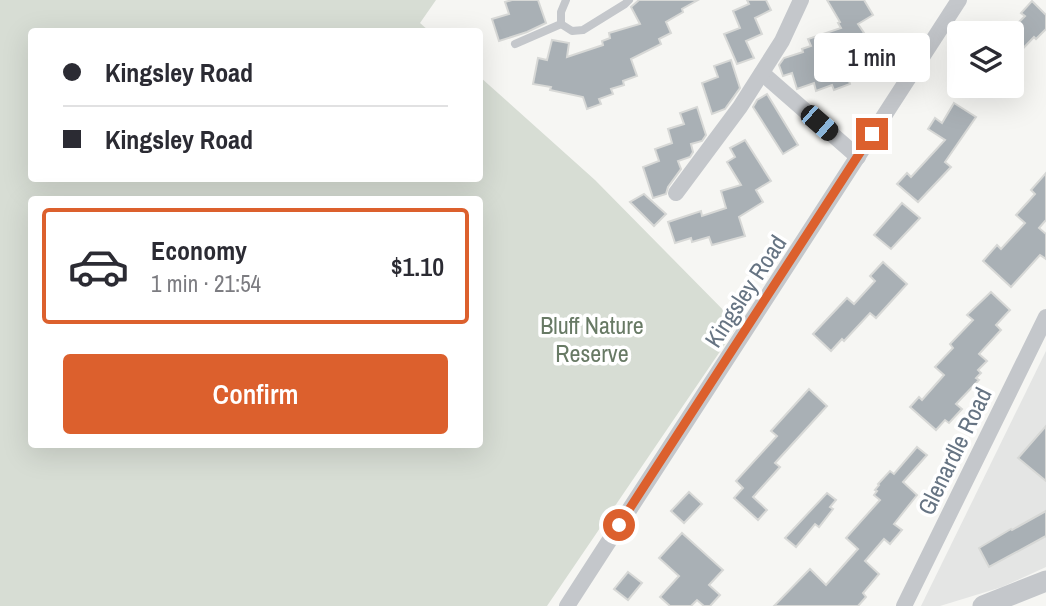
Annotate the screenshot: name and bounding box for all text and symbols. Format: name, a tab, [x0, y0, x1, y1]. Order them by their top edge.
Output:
map controls	[947, 21, 1024, 98]
button: layers	[947, 21, 1024, 98]
callout: 1 min	[814, 32, 930, 82]
text: 1 min	[848, 42, 896, 73]
text: Kingsley Road	[105, 55, 253, 90]
car	[797, 101, 842, 145]
route end	[856, 118, 888, 150]
text: Kingsley Road	[105, 122, 253, 157]
street label: Kingsley Road	[697, 229, 793, 353]
text: Economy	[151, 233, 247, 268]
icon: car	[67, 235, 130, 298]
text: $1.10	[391, 249, 444, 284]
text: 1 min · 21:54	[151, 268, 261, 299]
park label: Bluff Nature Reserve	[540, 309, 644, 369]
button: Confirm	[63, 354, 448, 434]
street label: Glenardle Road	[909, 382, 999, 520]
route start	[603, 509, 635, 541]

